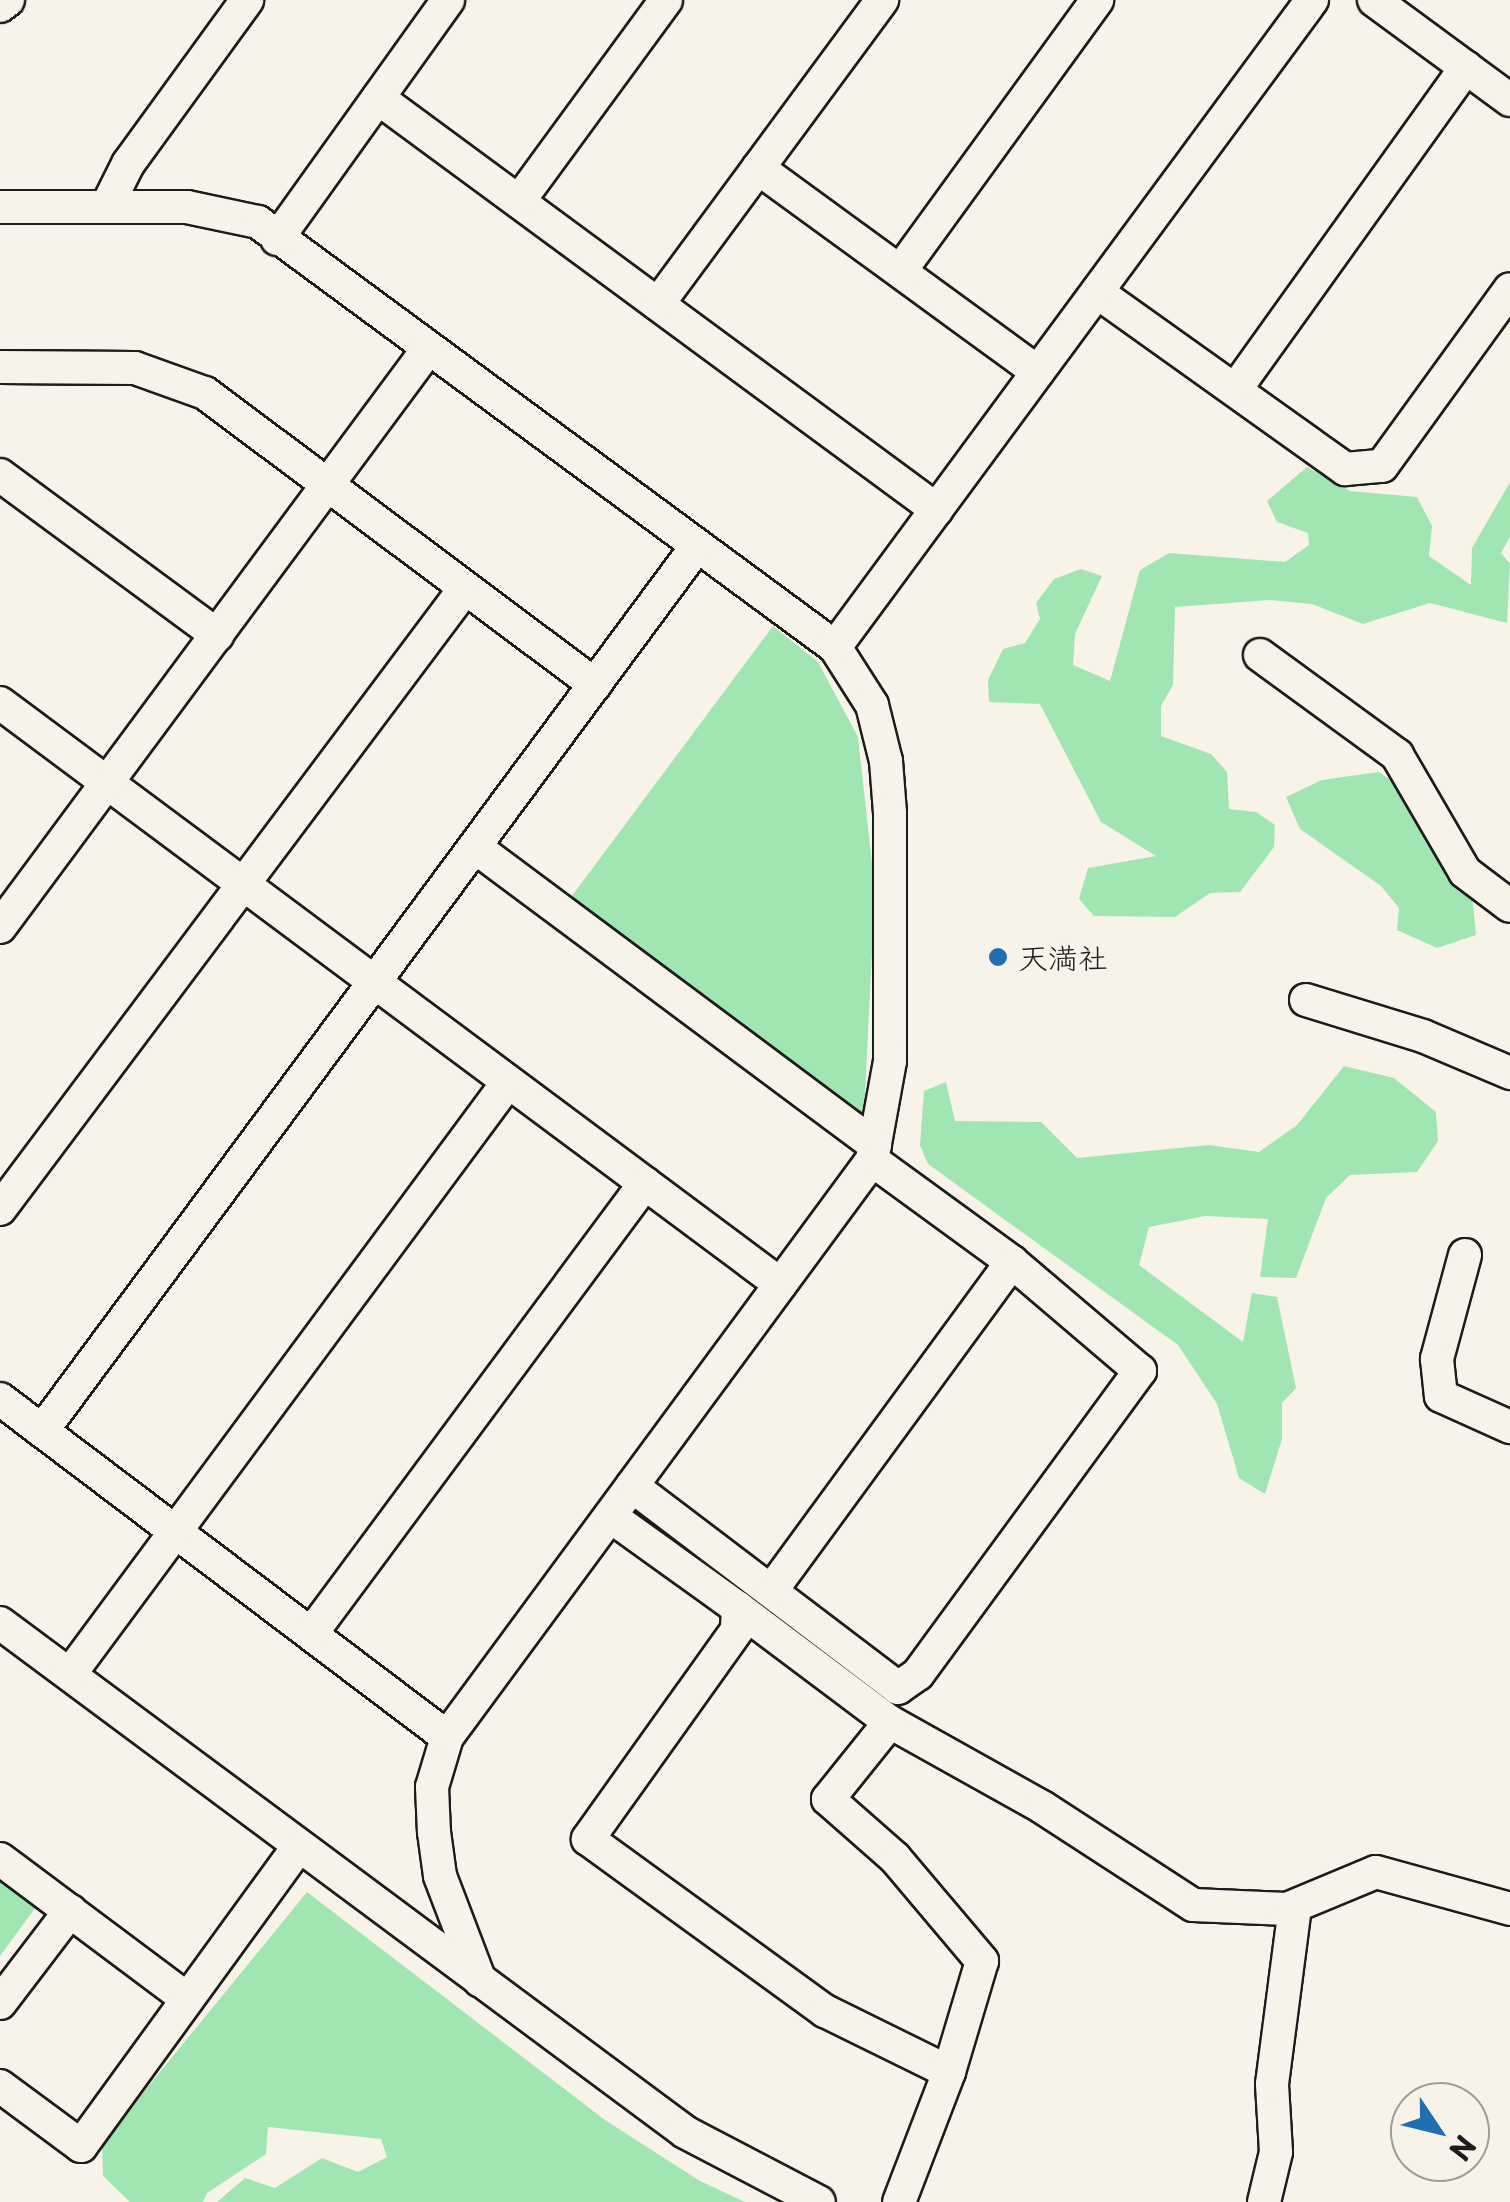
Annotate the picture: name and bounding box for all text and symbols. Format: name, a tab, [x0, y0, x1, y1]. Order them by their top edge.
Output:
place label: 天満社	[1018, 939, 1108, 975]
marker: 天満社	[987, 946, 1009, 968]
north arrow	[1390, 2082, 1490, 2182]
text: N	[1439, 2127, 1487, 2170]

